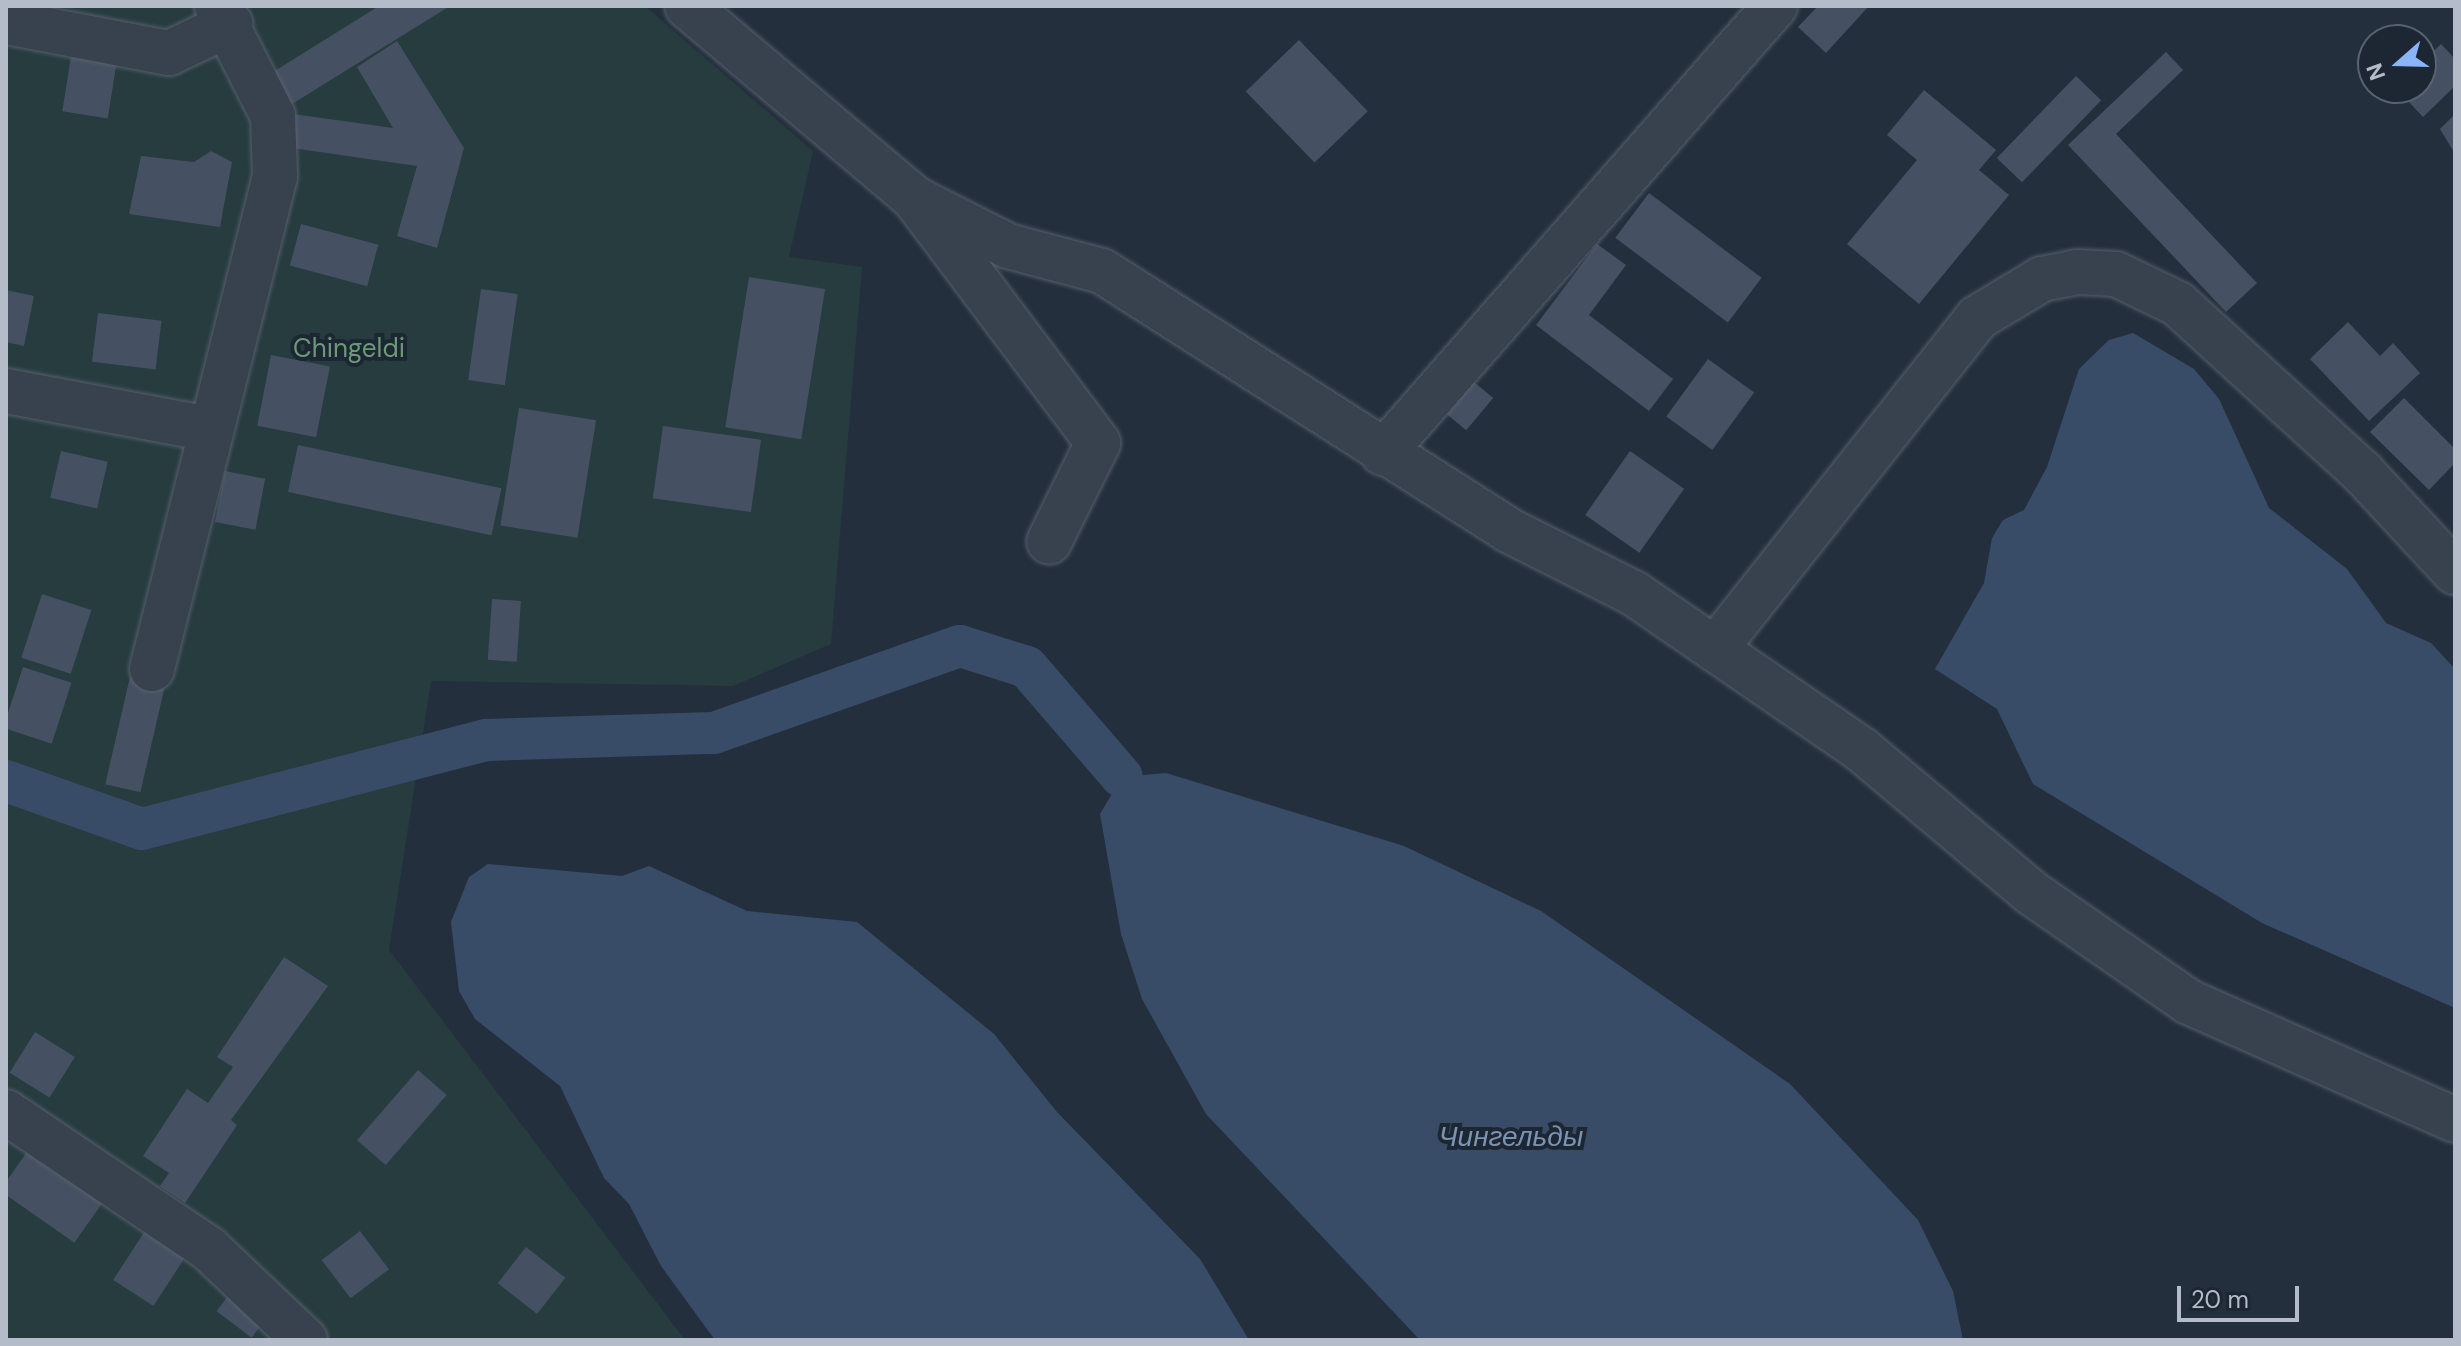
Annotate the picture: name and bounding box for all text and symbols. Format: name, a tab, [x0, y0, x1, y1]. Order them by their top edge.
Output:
north arrow	[2357, 24, 2437, 104]
text: N	[2359, 59, 2392, 84]
park label: Chingeldi	[293, 333, 405, 365]
water label: Чингельды	[1439, 1120, 1583, 1154]
scale bar	[2181, 1270, 2303, 1320]
text: 20 m	[2191, 1284, 2249, 1315]

